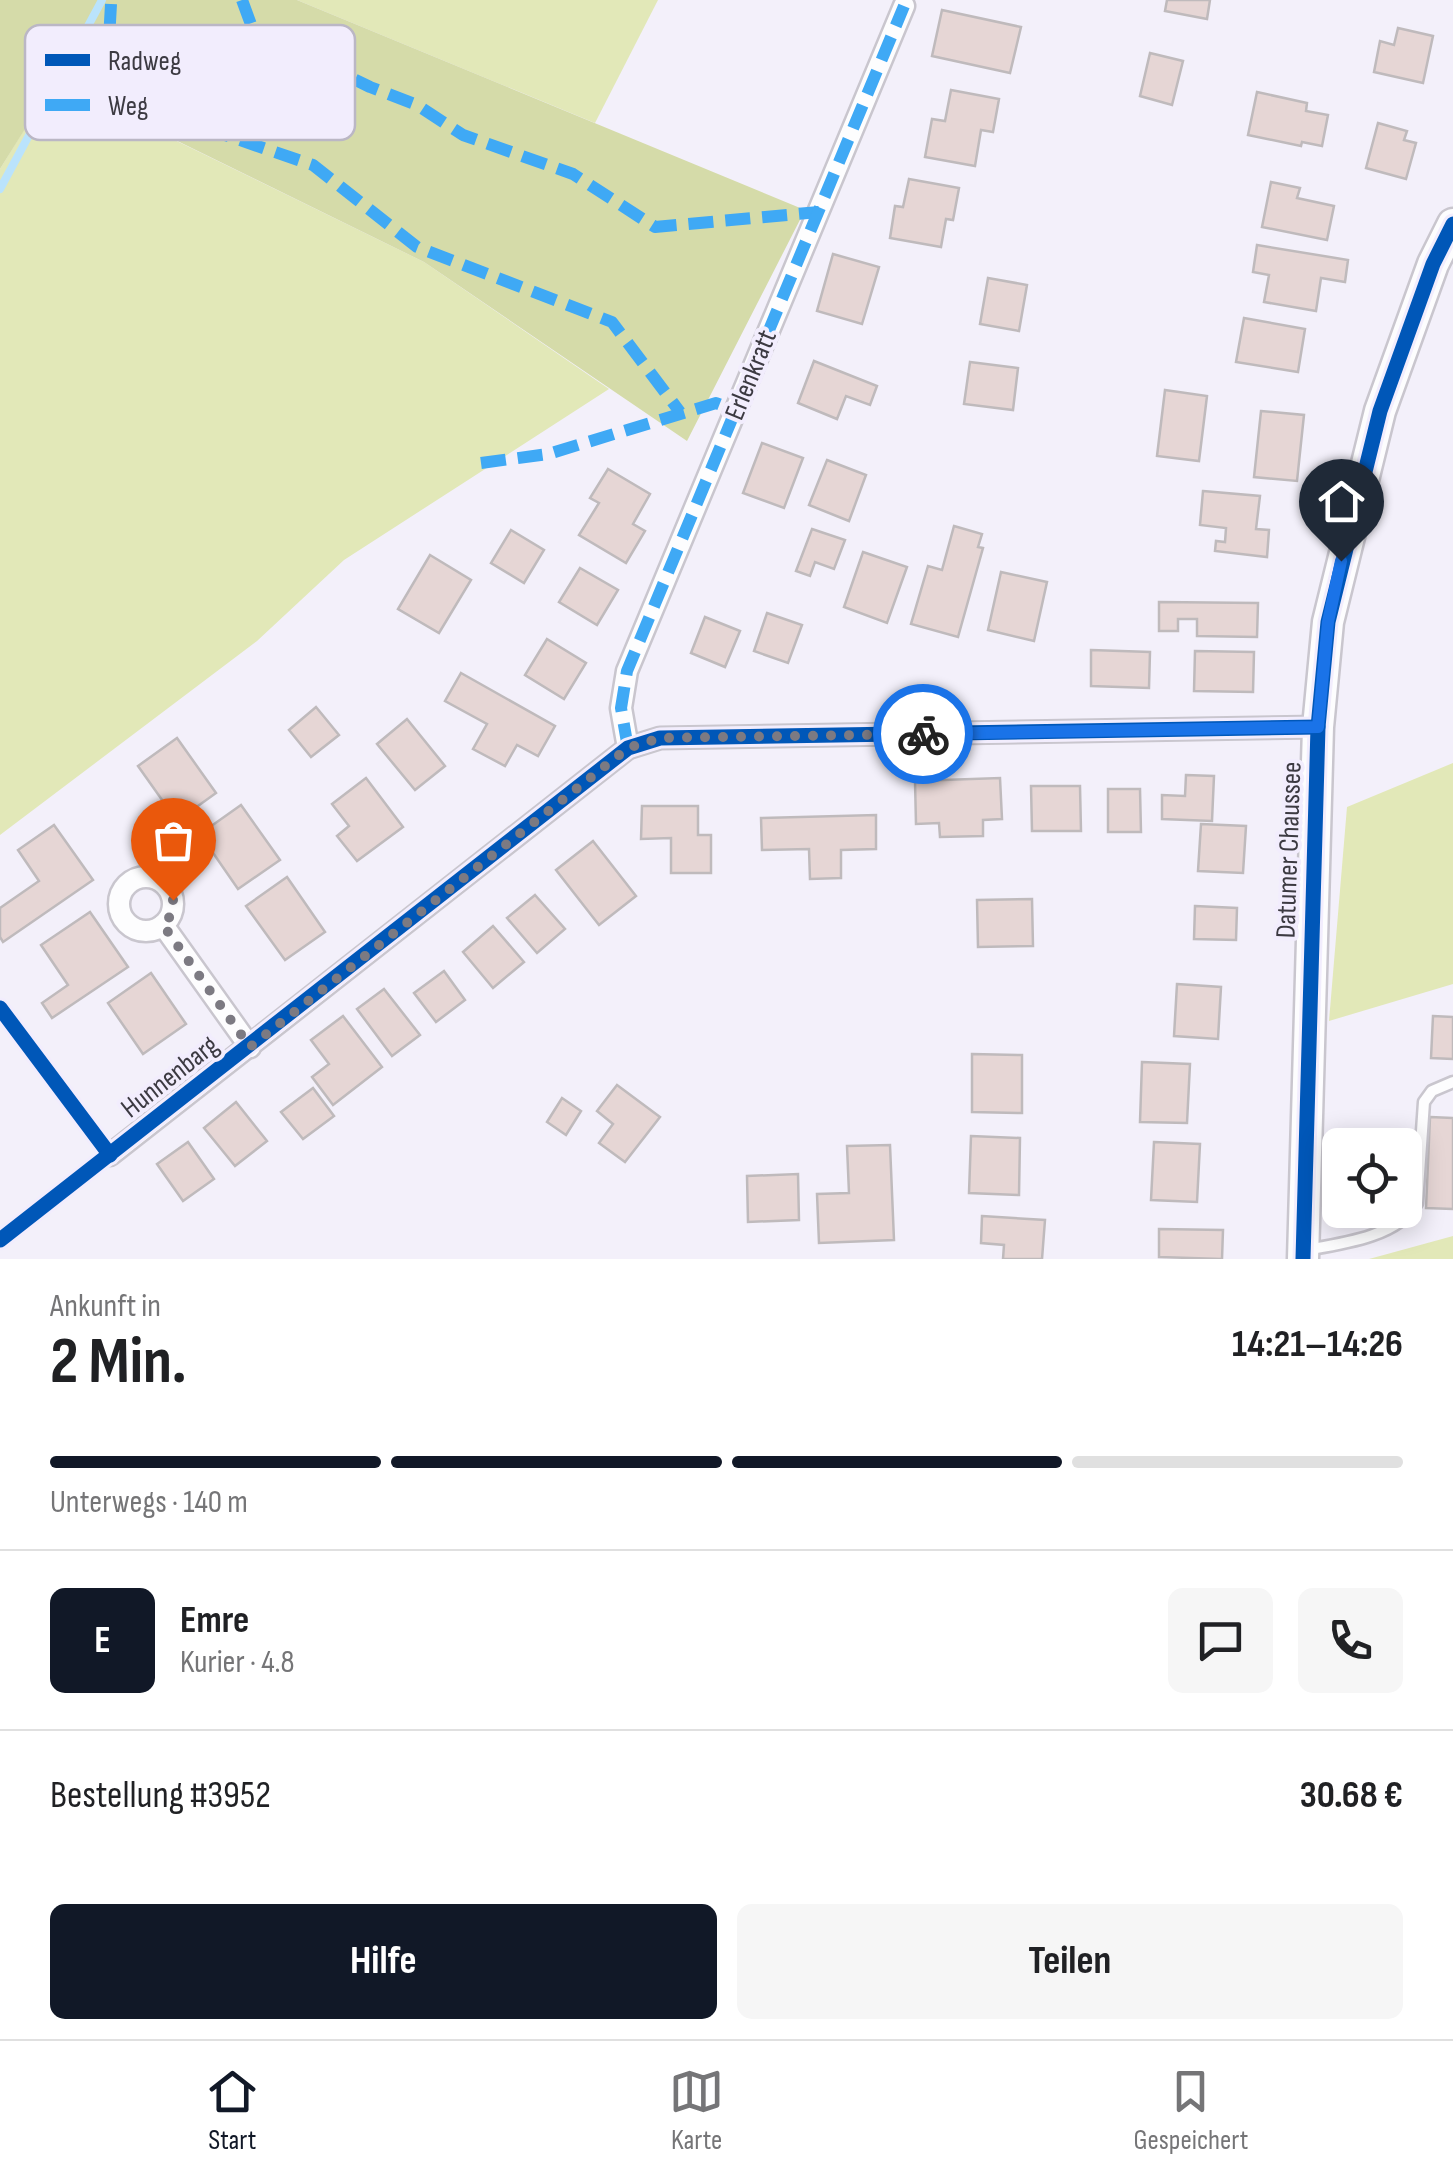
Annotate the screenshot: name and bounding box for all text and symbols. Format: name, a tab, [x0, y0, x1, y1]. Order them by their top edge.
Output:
legend	[25, 25, 355, 140]
text: Radweg	[108, 45, 181, 78]
text: Weg	[108, 90, 148, 123]
street label: Erlenkratt	[718, 325, 784, 425]
pin	[1299, 459, 1384, 562]
icon: home	[1314, 474, 1369, 529]
courier	[873, 684, 973, 784]
icon: bike	[896, 707, 951, 762]
street label: Datumer Chaussee	[1269, 761, 1309, 939]
pin	[131, 798, 216, 901]
icon: bag	[146, 813, 201, 868]
street label: Hunnenbarg	[115, 1029, 225, 1125]
map controls	[1322, 1128, 1422, 1228]
button: locate	[1322, 1128, 1422, 1228]
text: Ankunft in	[50, 1287, 161, 1326]
text: 14:21–14:26	[1232, 1322, 1403, 1367]
text: 2 Min.	[50, 1324, 187, 1402]
text: Unterwegs · 140 m	[50, 1483, 248, 1522]
button: chat	[1168, 1588, 1273, 1693]
button: phone	[1298, 1588, 1403, 1693]
text: Emre	[180, 1598, 249, 1643]
text: E	[94, 1618, 111, 1663]
text: Kurier · 4.8	[180, 1643, 294, 1682]
text: Bestellung #3952	[50, 1773, 271, 1818]
text: 30.68 €	[1300, 1773, 1403, 1818]
button: Hilfe	[50, 1904, 717, 2019]
button: Teilen	[737, 1904, 1403, 2019]
tab: Start	[205, 2064, 260, 2157]
tab: Karte	[669, 2064, 724, 2157]
tab: Gespeichert	[1134, 2064, 1248, 2157]

